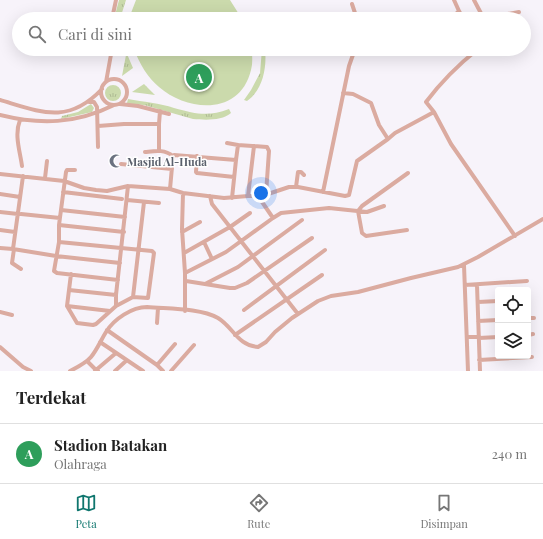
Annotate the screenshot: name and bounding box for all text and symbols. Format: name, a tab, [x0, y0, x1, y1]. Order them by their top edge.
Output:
search box	[12, 12, 531, 56]
icon: search	[26, 23, 48, 45]
text: Cari di sini	[58, 24, 132, 44]
pin: A	[186, 62, 212, 92]
mosque icon: Masjid Al-Huda	[108, 153, 124, 169]
place label: Masjid Al-Huda	[127, 154, 207, 169]
your location	[251, 183, 271, 203]
map controls	[495, 287, 531, 359]
button: locate	[495, 287, 531, 323]
button: layers	[495, 323, 531, 359]
text: Terdekat	[16, 386, 86, 408]
text: Stadion Batakan	[54, 435, 167, 455]
text: A	[25, 445, 33, 462]
text: 240 m	[492, 445, 527, 462]
text: Olahraga	[54, 455, 107, 472]
tab: Peta	[75, 492, 97, 531]
tab: Rute	[247, 492, 270, 531]
tab: Disimpan	[420, 492, 468, 531]

